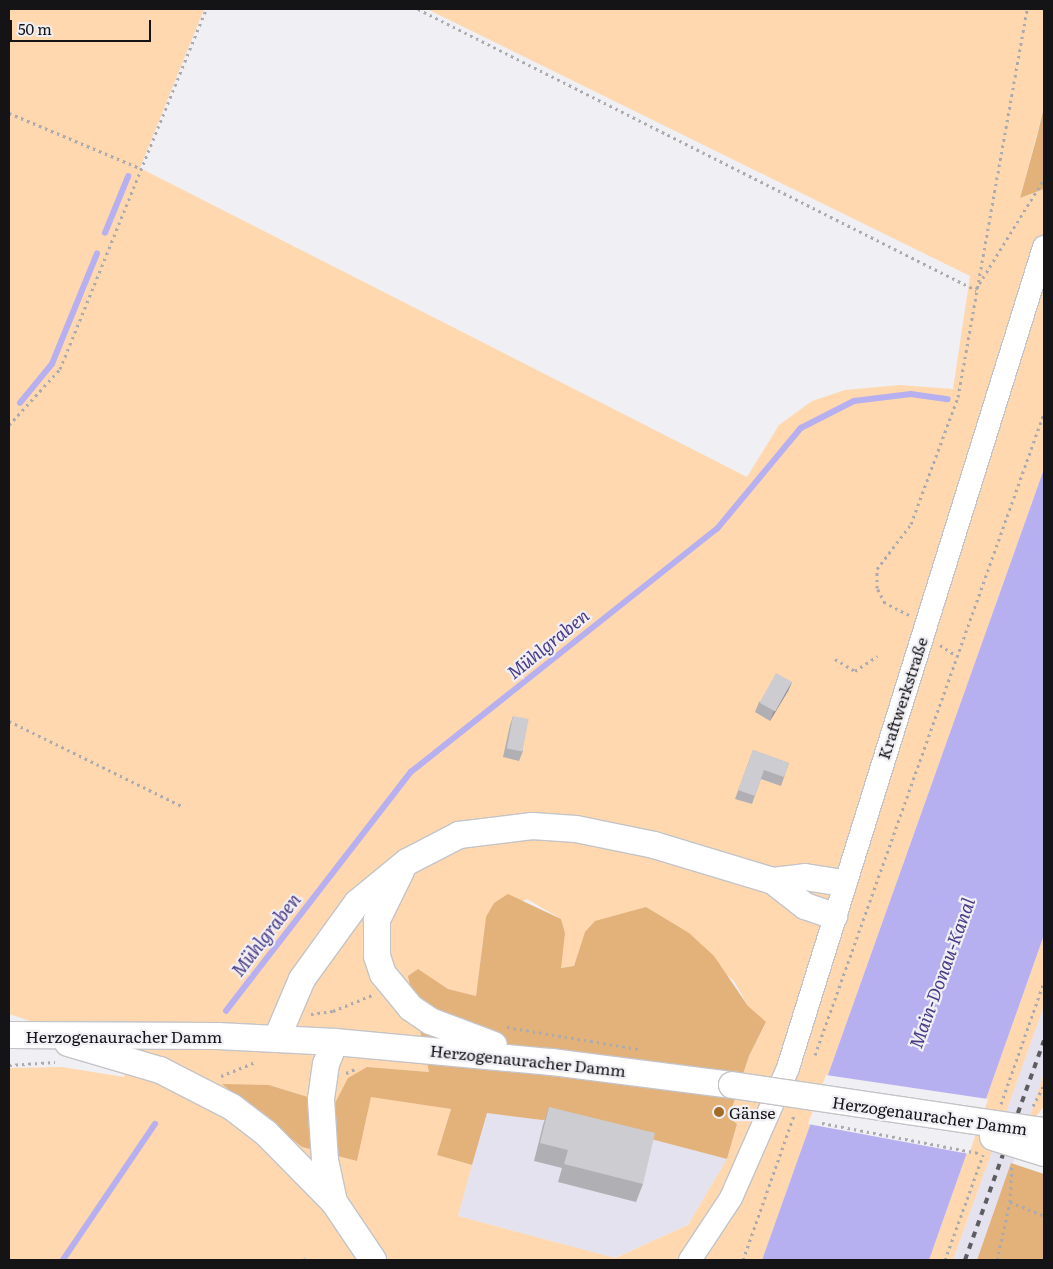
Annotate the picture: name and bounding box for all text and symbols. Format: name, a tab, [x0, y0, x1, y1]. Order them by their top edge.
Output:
scale bar	[12, 10, 154, 42]
text: 50 m	[18, 17, 52, 40]
water label: Mühlgraben	[503, 604, 593, 684]
street label: Kraftwerkstraße	[873, 635, 931, 761]
water label: Mühlgraben	[227, 889, 305, 981]
water label: Main-Donau-Kanal	[905, 895, 979, 1051]
street label: Herzogenauracher Damm	[26, 1026, 222, 1046]
street label: Herzogenauracher Damm	[429, 1040, 627, 1080]
street label: Herzogenauracher Damm	[831, 1092, 1029, 1138]
place label: Gänse	[729, 1102, 775, 1122]
marker: Gänse	[713, 1106, 725, 1118]

